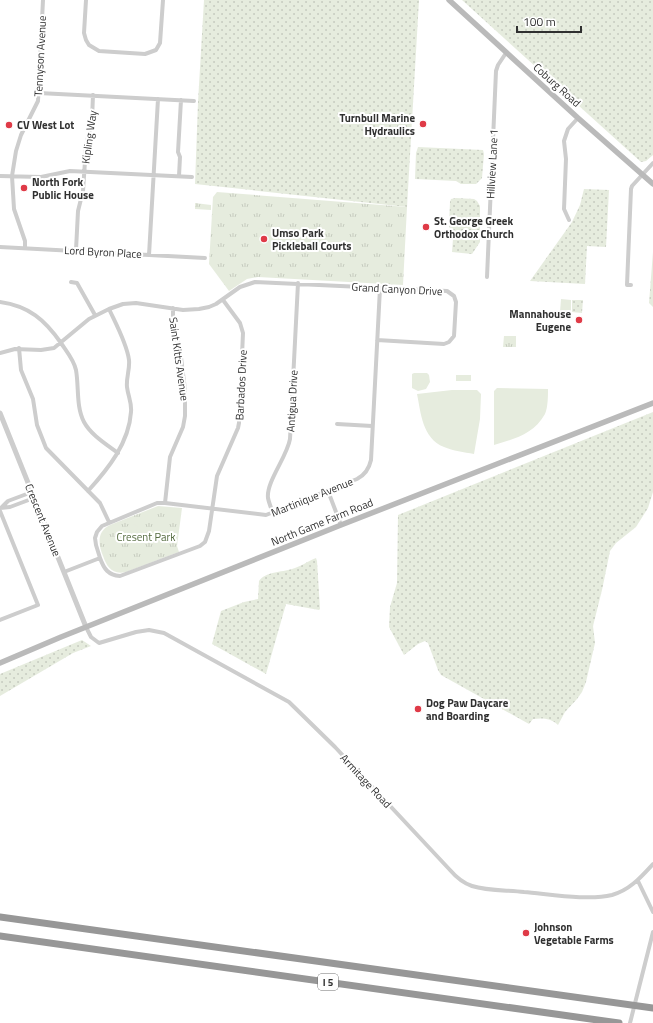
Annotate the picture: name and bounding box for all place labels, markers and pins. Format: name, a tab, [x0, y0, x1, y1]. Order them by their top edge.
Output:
place label: Turnbull Marine Hydraulics	[339, 110, 415, 139]
place label: CV West Lot	[17, 117, 74, 133]
marker: Turnbull Marine Hydraulics	[418, 119, 428, 129]
marker: CV West Lot	[4, 120, 14, 130]
place label: North Fork Public House	[32, 174, 94, 203]
marker: North Fork Public House	[19, 183, 29, 193]
place label: St. George Greek Orthodox Church	[434, 213, 514, 242]
marker: St. George Greek Orthodox Church	[421, 222, 431, 232]
place label: Umso Park Pickleball Courts	[272, 225, 352, 254]
marker: Umso Park Pickleball Courts	[259, 234, 269, 244]
place label: Mannahouse Eugene	[509, 306, 571, 335]
marker: Mannahouse Eugene	[574, 315, 584, 325]
place label: Dog Paw Daycare and Boarding	[426, 695, 509, 724]
marker: Dog Paw Daycare and Boarding	[413, 704, 423, 714]
place label: Johnson Vegetable Farms	[534, 919, 614, 948]
marker: Johnson Vegetable Farms	[521, 928, 531, 938]

